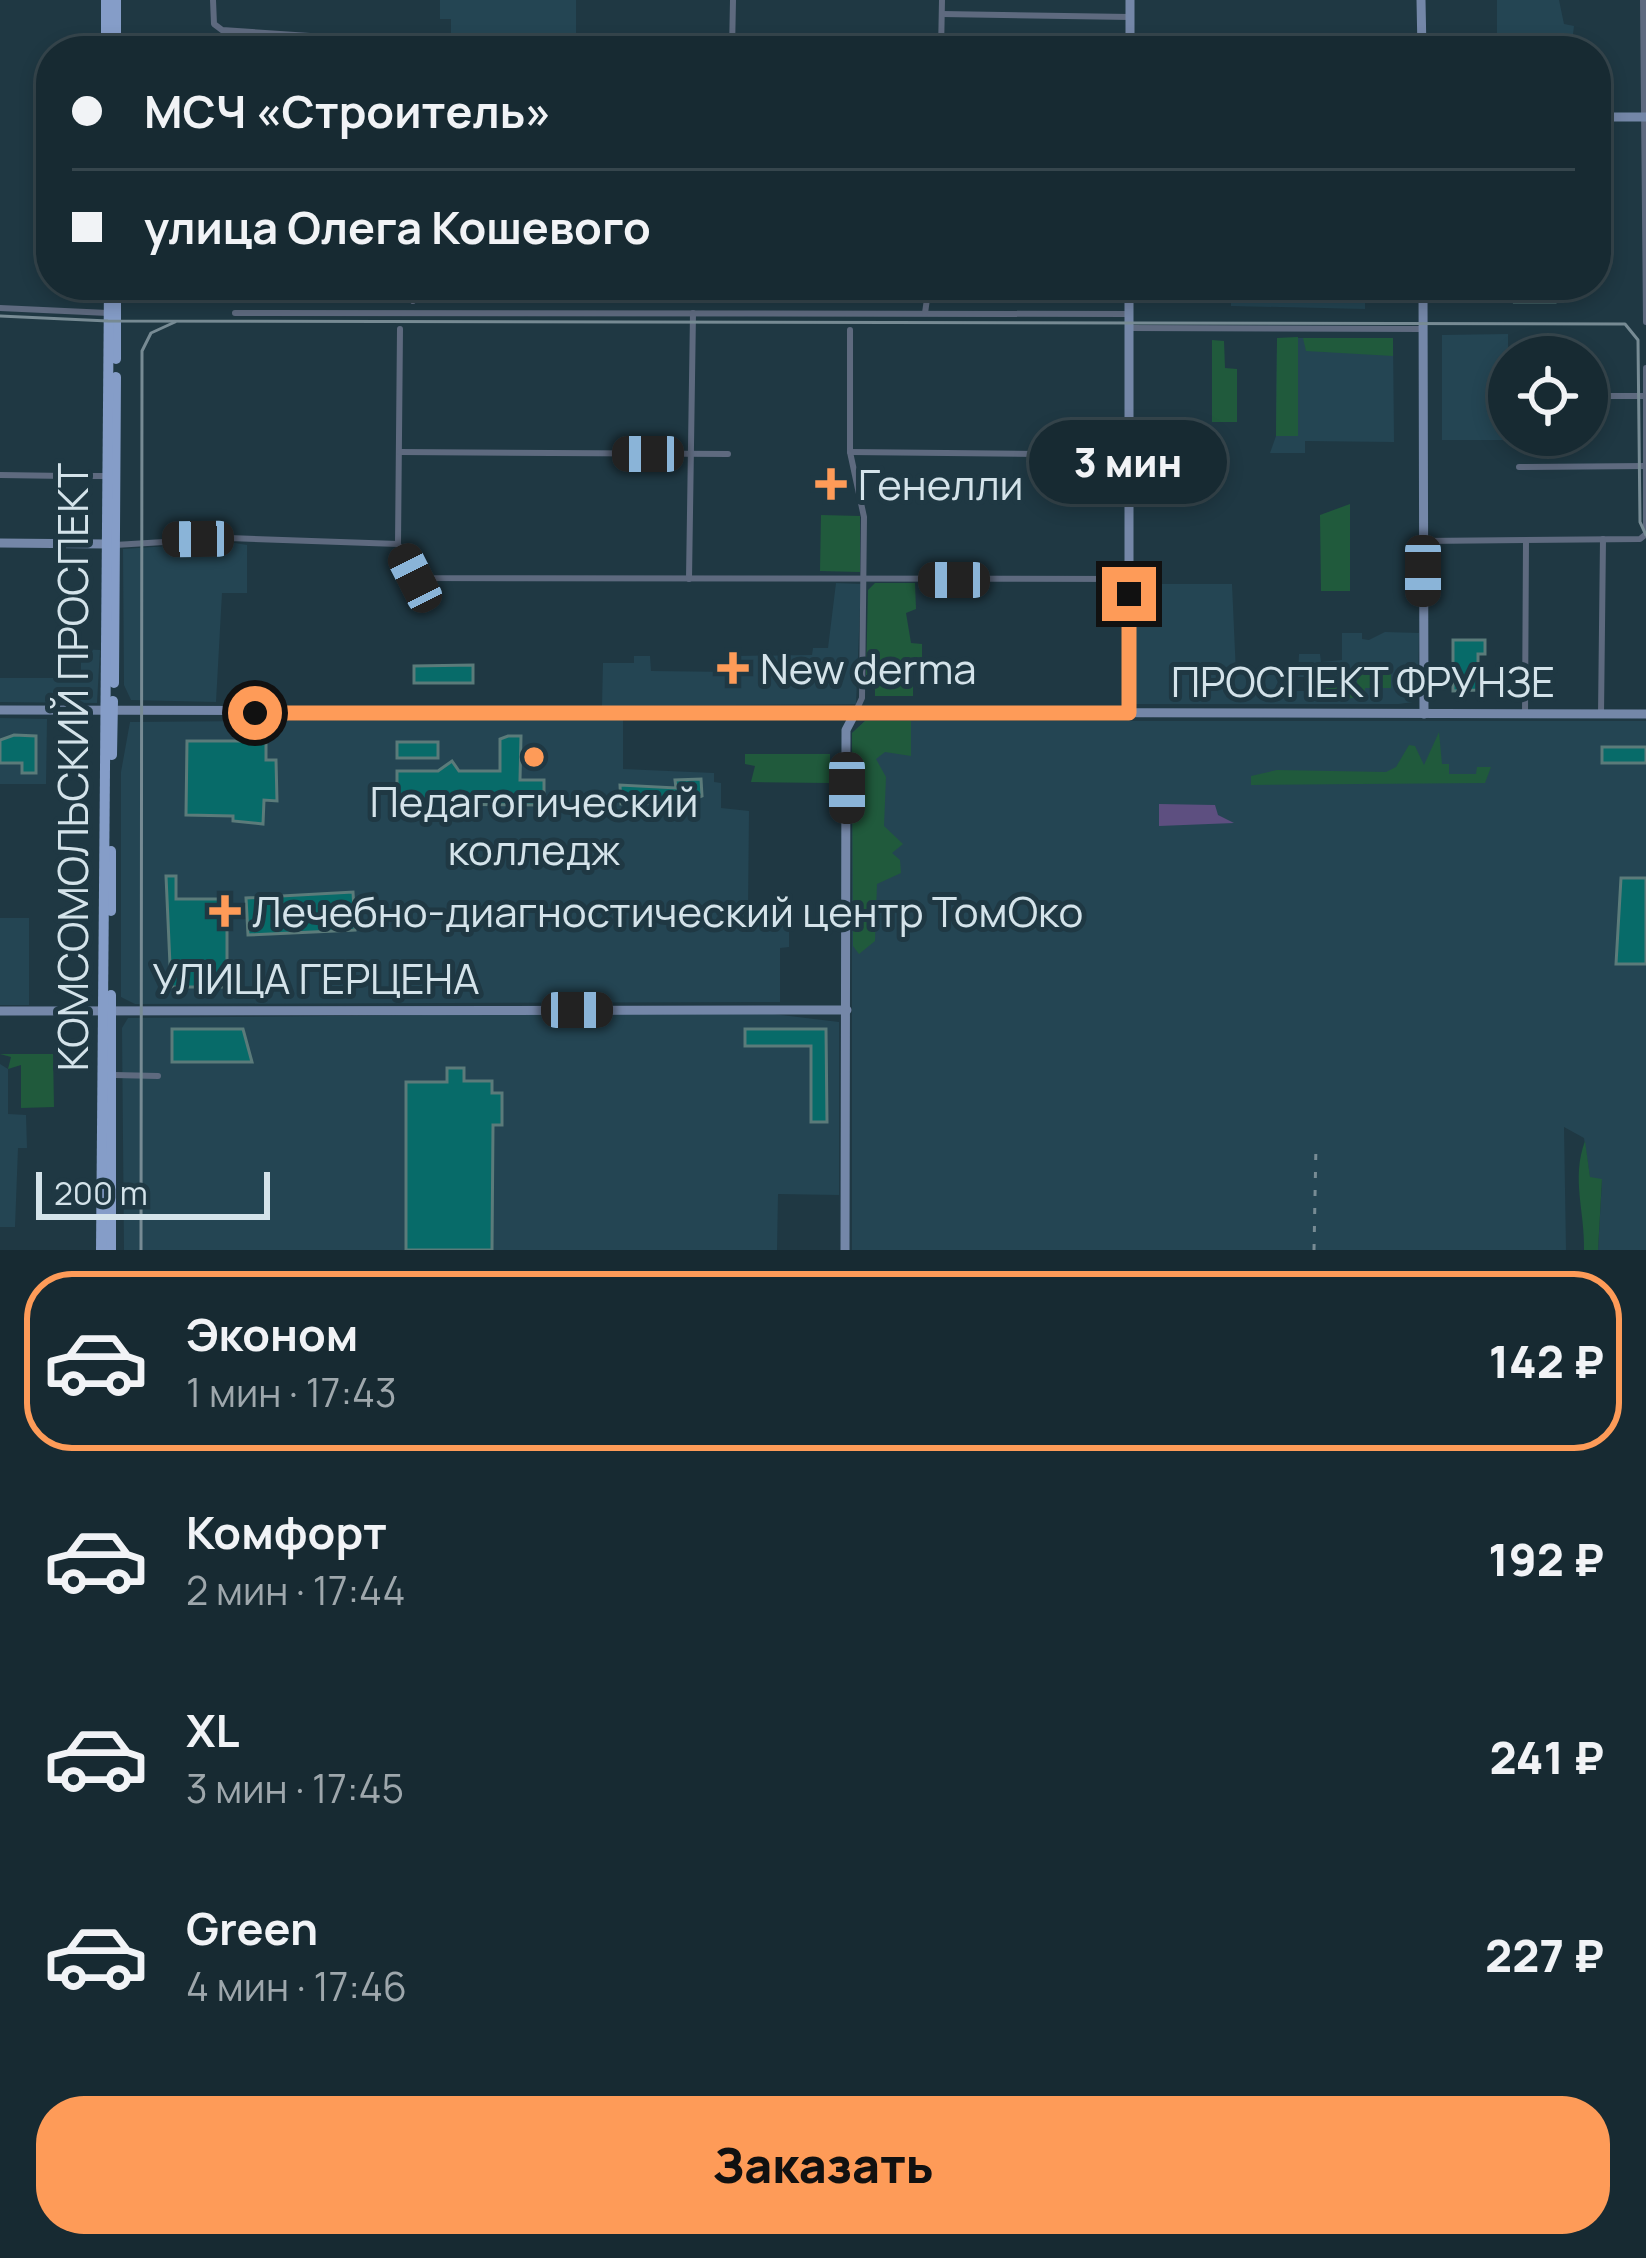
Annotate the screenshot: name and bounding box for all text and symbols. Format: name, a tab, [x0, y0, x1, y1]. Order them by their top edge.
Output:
text: МСЧ «Строитель»	[144, 80, 552, 142]
text: улица Олега Кошевого	[144, 196, 651, 258]
map controls	[1488, 336, 1608, 456]
button: locate	[1488, 336, 1608, 456]
callout: 3 мин	[1030, 420, 1228, 504]
text: 3 мин	[1074, 435, 1182, 489]
car	[612, 436, 684, 472]
place label: Генелли	[858, 455, 1023, 513]
street label: КОМСОМОЛЬСКИЙ ПРОСПЕКТ	[43, 463, 101, 1071]
marker: Генелли	[815, 468, 847, 500]
car	[162, 520, 234, 558]
car	[1405, 535, 1441, 607]
car	[383, 538, 447, 618]
car	[918, 562, 990, 598]
route end	[1102, 567, 1156, 621]
place label: New derma	[760, 639, 977, 697]
marker: New derma	[717, 652, 749, 684]
street label: ПРОСПЕКТ ФРУНЗЕ	[1171, 652, 1555, 710]
route start	[228, 686, 282, 740]
marker: Педагогический колледж	[521, 744, 547, 770]
car	[829, 752, 865, 824]
place label: Педагогический колледж	[370, 772, 698, 878]
place label: Лечебно-диагностический центр ТомОко	[252, 882, 1083, 940]
marker: Лечебно-диагностический центр ТомОко	[209, 895, 241, 927]
street label: УЛИЦА ГЕРЦЕНА	[152, 949, 480, 1007]
car	[541, 992, 613, 1028]
scale bar	[36, 1166, 270, 1219]
text: 200 m	[54, 1170, 148, 1215]
text: Эконом	[186, 1303, 358, 1365]
icon: car	[42, 1307, 150, 1415]
text: 142 ₽	[1489, 1330, 1604, 1392]
text: 1 мин · 17:43	[186, 1365, 397, 1419]
text: Комфорт	[186, 1501, 387, 1563]
icon: car	[42, 1505, 150, 1613]
text: 192 ₽	[1488, 1528, 1604, 1590]
text: 2 мин · 17:44	[186, 1563, 406, 1617]
text: XL	[186, 1699, 240, 1761]
icon: car	[42, 1703, 150, 1811]
text: 241 ₽	[1490, 1726, 1604, 1788]
text: 3 мин · 17:45	[186, 1761, 404, 1815]
text: Green	[186, 1897, 318, 1959]
icon: car	[42, 1901, 150, 2009]
text: 227 ₽	[1485, 1924, 1604, 1986]
text: 4 мин · 17:46	[186, 1959, 407, 2013]
button: Заказать	[36, 2096, 1610, 2234]

